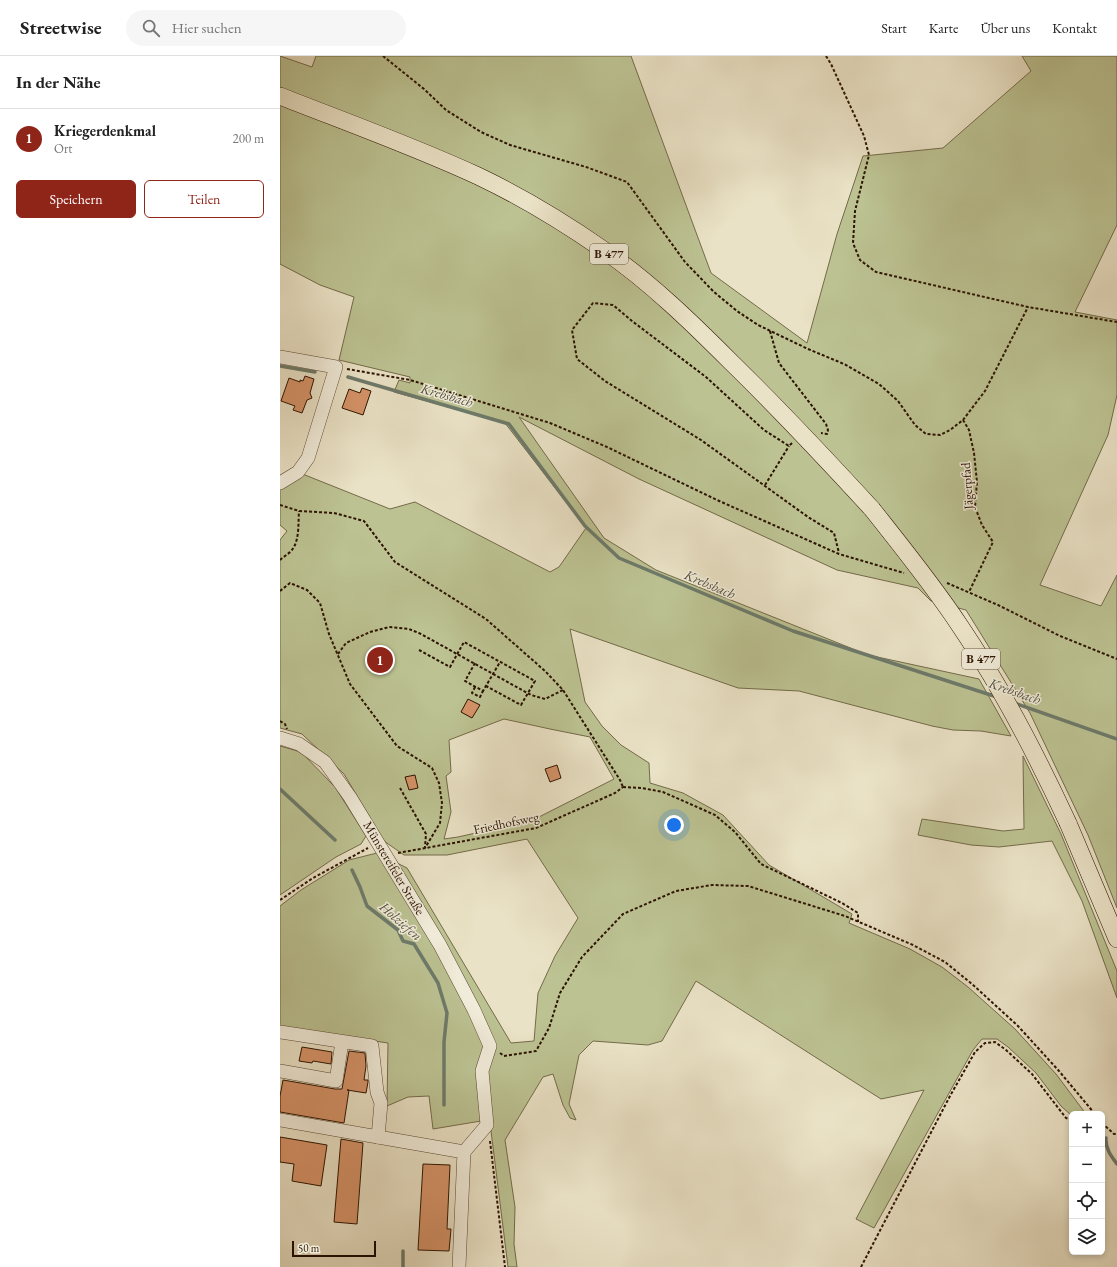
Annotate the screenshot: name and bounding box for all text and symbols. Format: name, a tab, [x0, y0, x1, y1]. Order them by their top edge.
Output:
search box	[126, 10, 406, 46]
text: Streetwise	[20, 15, 102, 40]
icon: search	[140, 17, 162, 39]
text: Hier suchen	[172, 18, 242, 37]
text: Start	[881, 19, 907, 37]
text: Karte	[929, 19, 958, 37]
text: Über uns	[980, 19, 1030, 37]
text: Kontakt	[1052, 19, 1097, 37]
text: In der Nähe	[16, 71, 101, 93]
text: Kriegerdenkmal	[54, 121, 156, 140]
text: 1	[26, 130, 32, 147]
text: 200 m	[233, 130, 264, 147]
text: Ort	[54, 140, 72, 157]
button: Speichern	[16, 180, 136, 218]
button: Teilen	[144, 180, 264, 218]
road number: B 477	[590, 244, 628, 264]
water label: Krebsbach	[418, 379, 475, 411]
street label: Jägerpfad	[957, 462, 977, 511]
water label: Krebsbach	[681, 565, 738, 603]
pin: 1	[367, 645, 393, 675]
road number: B 477	[962, 649, 1000, 669]
water label: Krebsbach	[986, 673, 1043, 708]
street label: Friedhofsweg	[472, 808, 541, 838]
your location	[664, 815, 684, 835]
street label: Münstereifeler Straße	[359, 818, 429, 918]
water label: Holziefen	[375, 897, 426, 944]
map controls	[1069, 1111, 1105, 1255]
button: +	[1069, 1111, 1105, 1147]
button: −	[1069, 1147, 1105, 1183]
button: locate	[1069, 1183, 1105, 1219]
button: layers	[1069, 1219, 1105, 1255]
scale bar	[292, 1239, 376, 1258]
text: 50 m	[298, 1241, 319, 1255]

